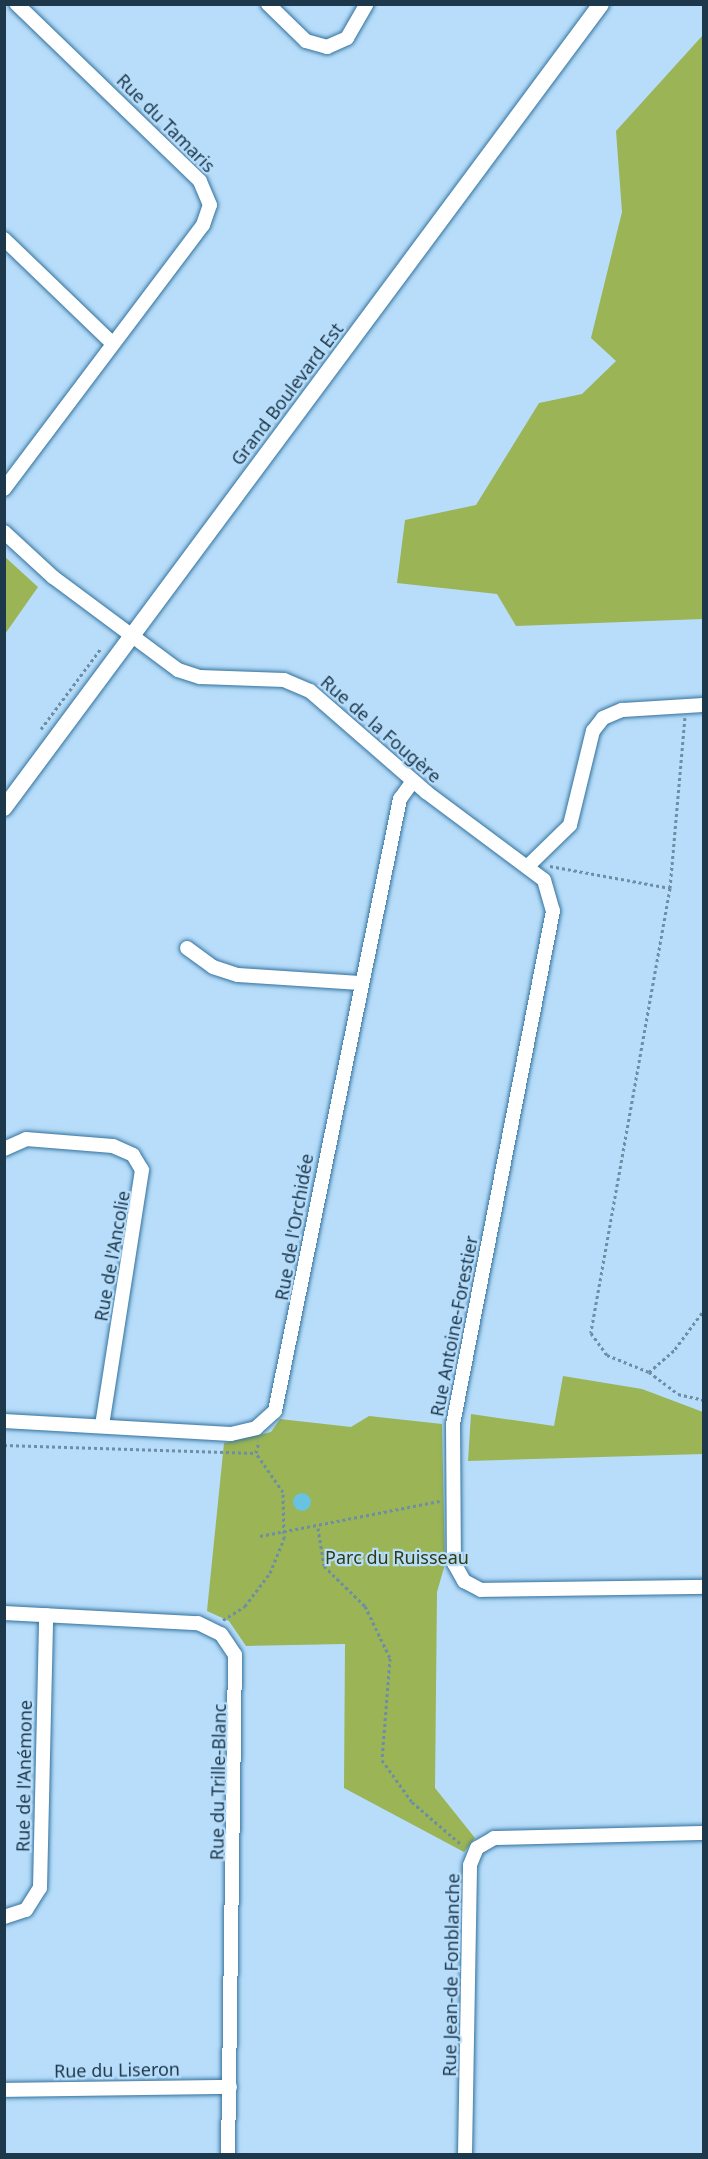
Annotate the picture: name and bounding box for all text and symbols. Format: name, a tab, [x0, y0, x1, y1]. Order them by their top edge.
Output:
street label: Rue du Tamaris	[112, 69, 220, 177]
street label: Grand Boulevard Est	[226, 319, 348, 469]
street label: Rue de la Fougère	[316, 671, 446, 787]
street label: Rue de l'Orchidée	[270, 1152, 318, 1302]
street label: Rue de l'Ancolie	[90, 1189, 134, 1323]
street label: Rue Antoine-Forestier	[426, 1234, 482, 1418]
park label: Parc du Ruisseau	[325, 1546, 469, 1568]
street label: Rue de l'Anémone	[12, 1700, 36, 1852]
street label: Rue du Trille-Blanc	[206, 1703, 230, 1861]
street label: Rue Jean-de Fonblanche	[438, 1873, 464, 2077]
street label: Rue du Liseron	[54, 2058, 180, 2082]

